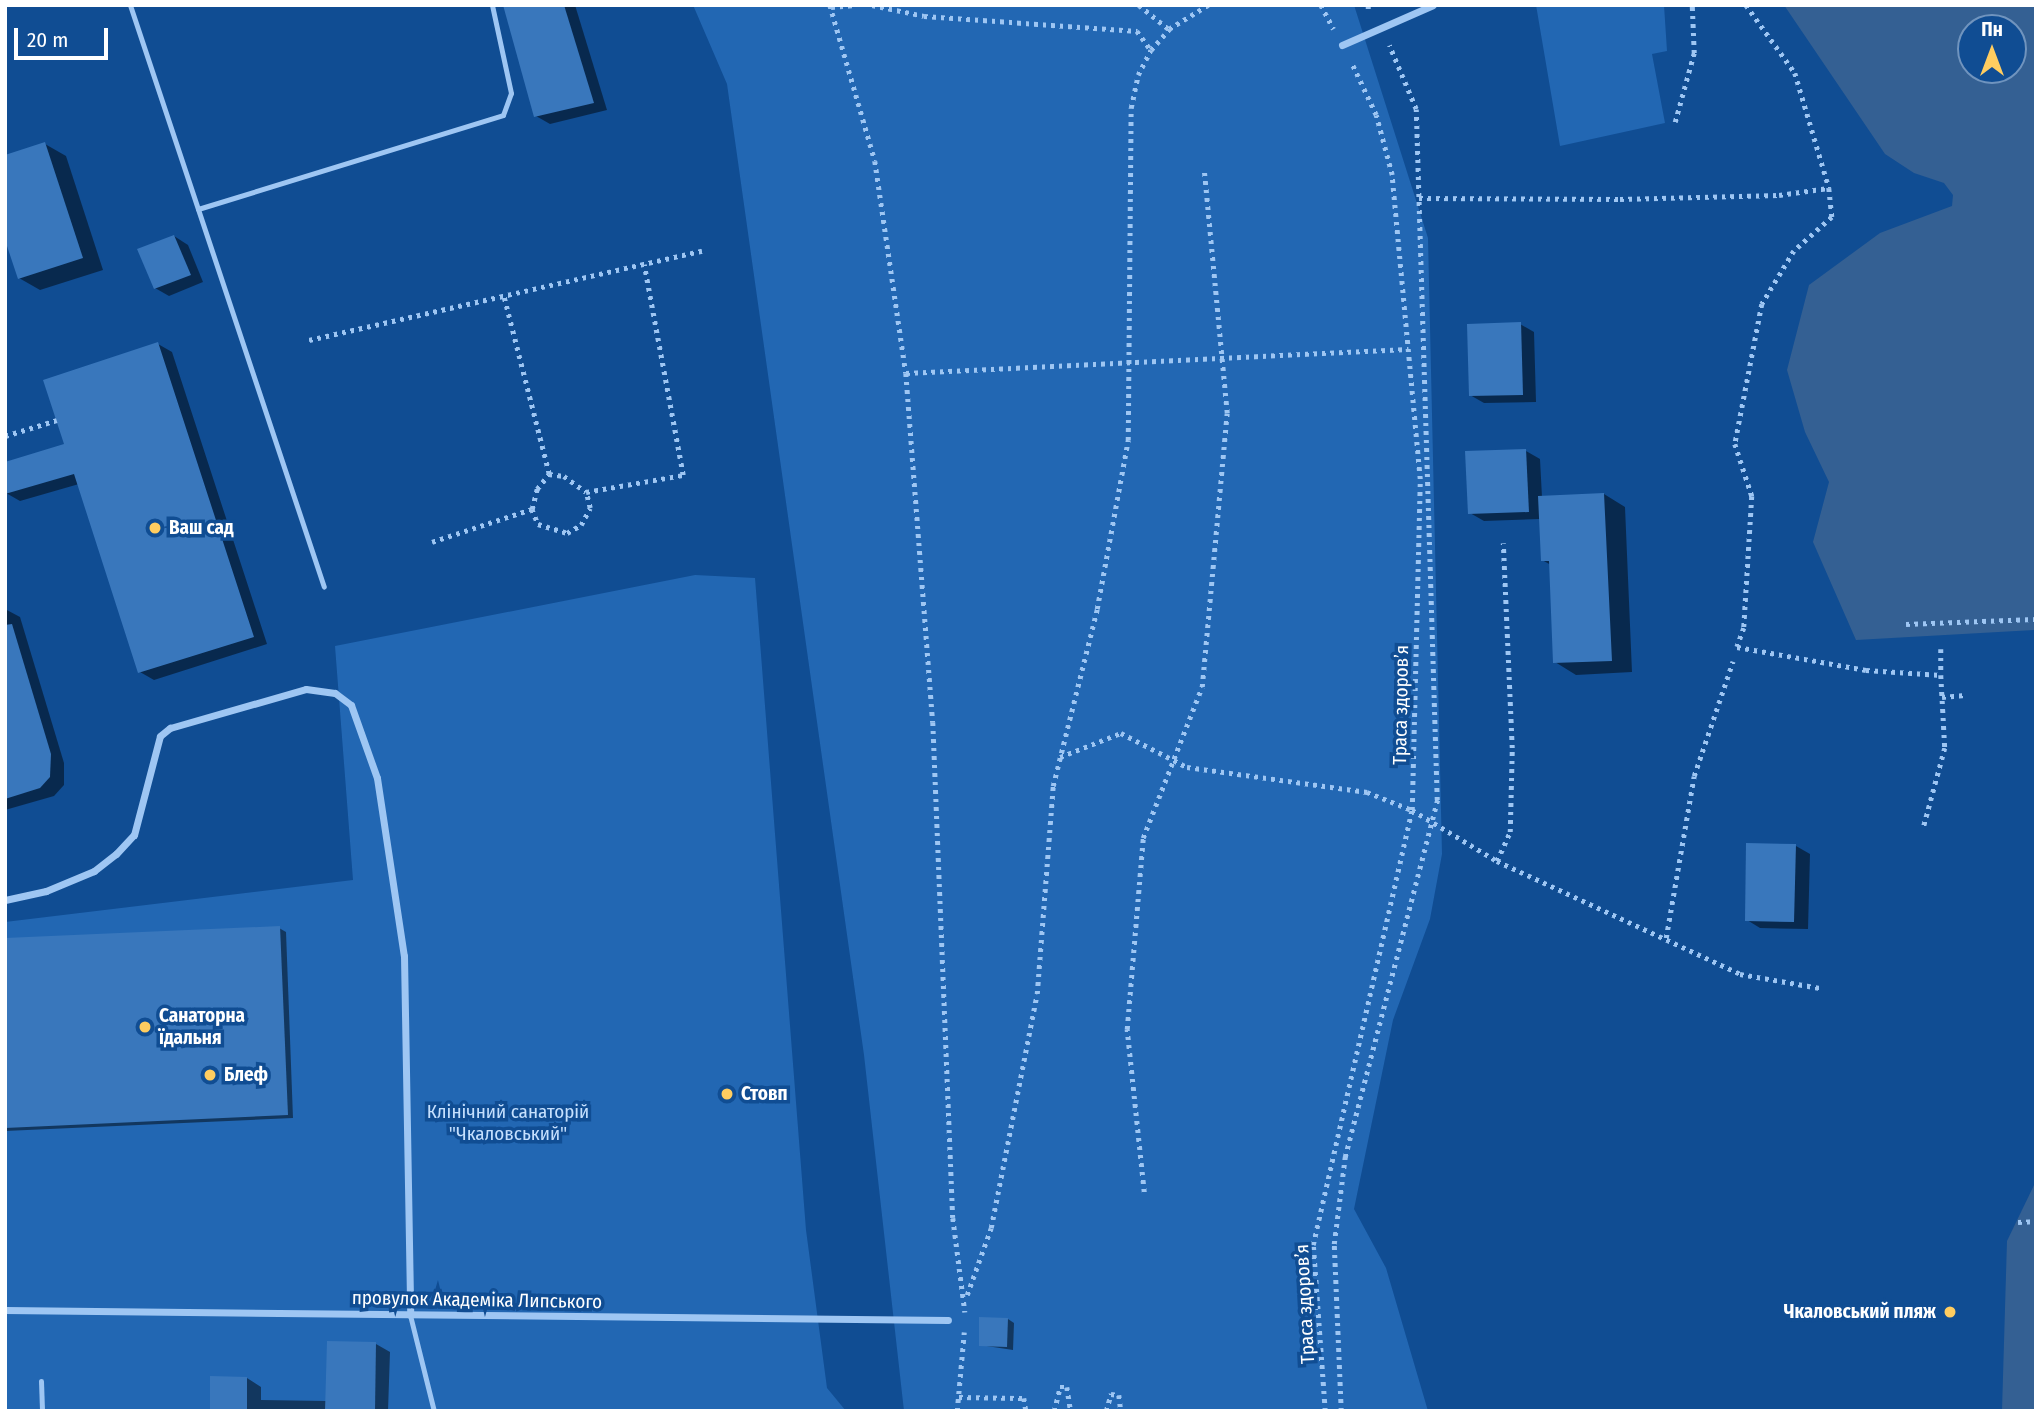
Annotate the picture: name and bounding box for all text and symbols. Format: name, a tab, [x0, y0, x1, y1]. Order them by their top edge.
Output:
scale bar	[18, 14, 112, 58]
north arrow	[1957, 14, 2027, 84]
text: Пн	[1981, 18, 2003, 41]
text: 20 m	[27, 27, 68, 53]
place label: Ваш сад	[169, 517, 234, 539]
marker: Ваш сад	[147, 520, 163, 536]
street label: Траса здоров’я	[1389, 645, 1413, 765]
place label: Санаторна їдальня	[159, 1005, 245, 1049]
marker: Санаторна їдальня	[137, 1019, 153, 1035]
place label: Блеф	[224, 1064, 268, 1086]
marker: Блеф	[202, 1067, 218, 1083]
place label: Стовп	[741, 1083, 788, 1105]
marker: Стовп	[719, 1086, 735, 1102]
park label: Клінічний санаторій "Чкаловський"	[427, 1101, 589, 1145]
street label: Траса здоров’я	[1290, 1243, 1320, 1365]
street label: провулок Академіка Липського	[352, 1286, 602, 1314]
place label: Чкаловський пляж	[1784, 1301, 1936, 1323]
marker: Чкаловський пляж	[1942, 1304, 1958, 1320]

